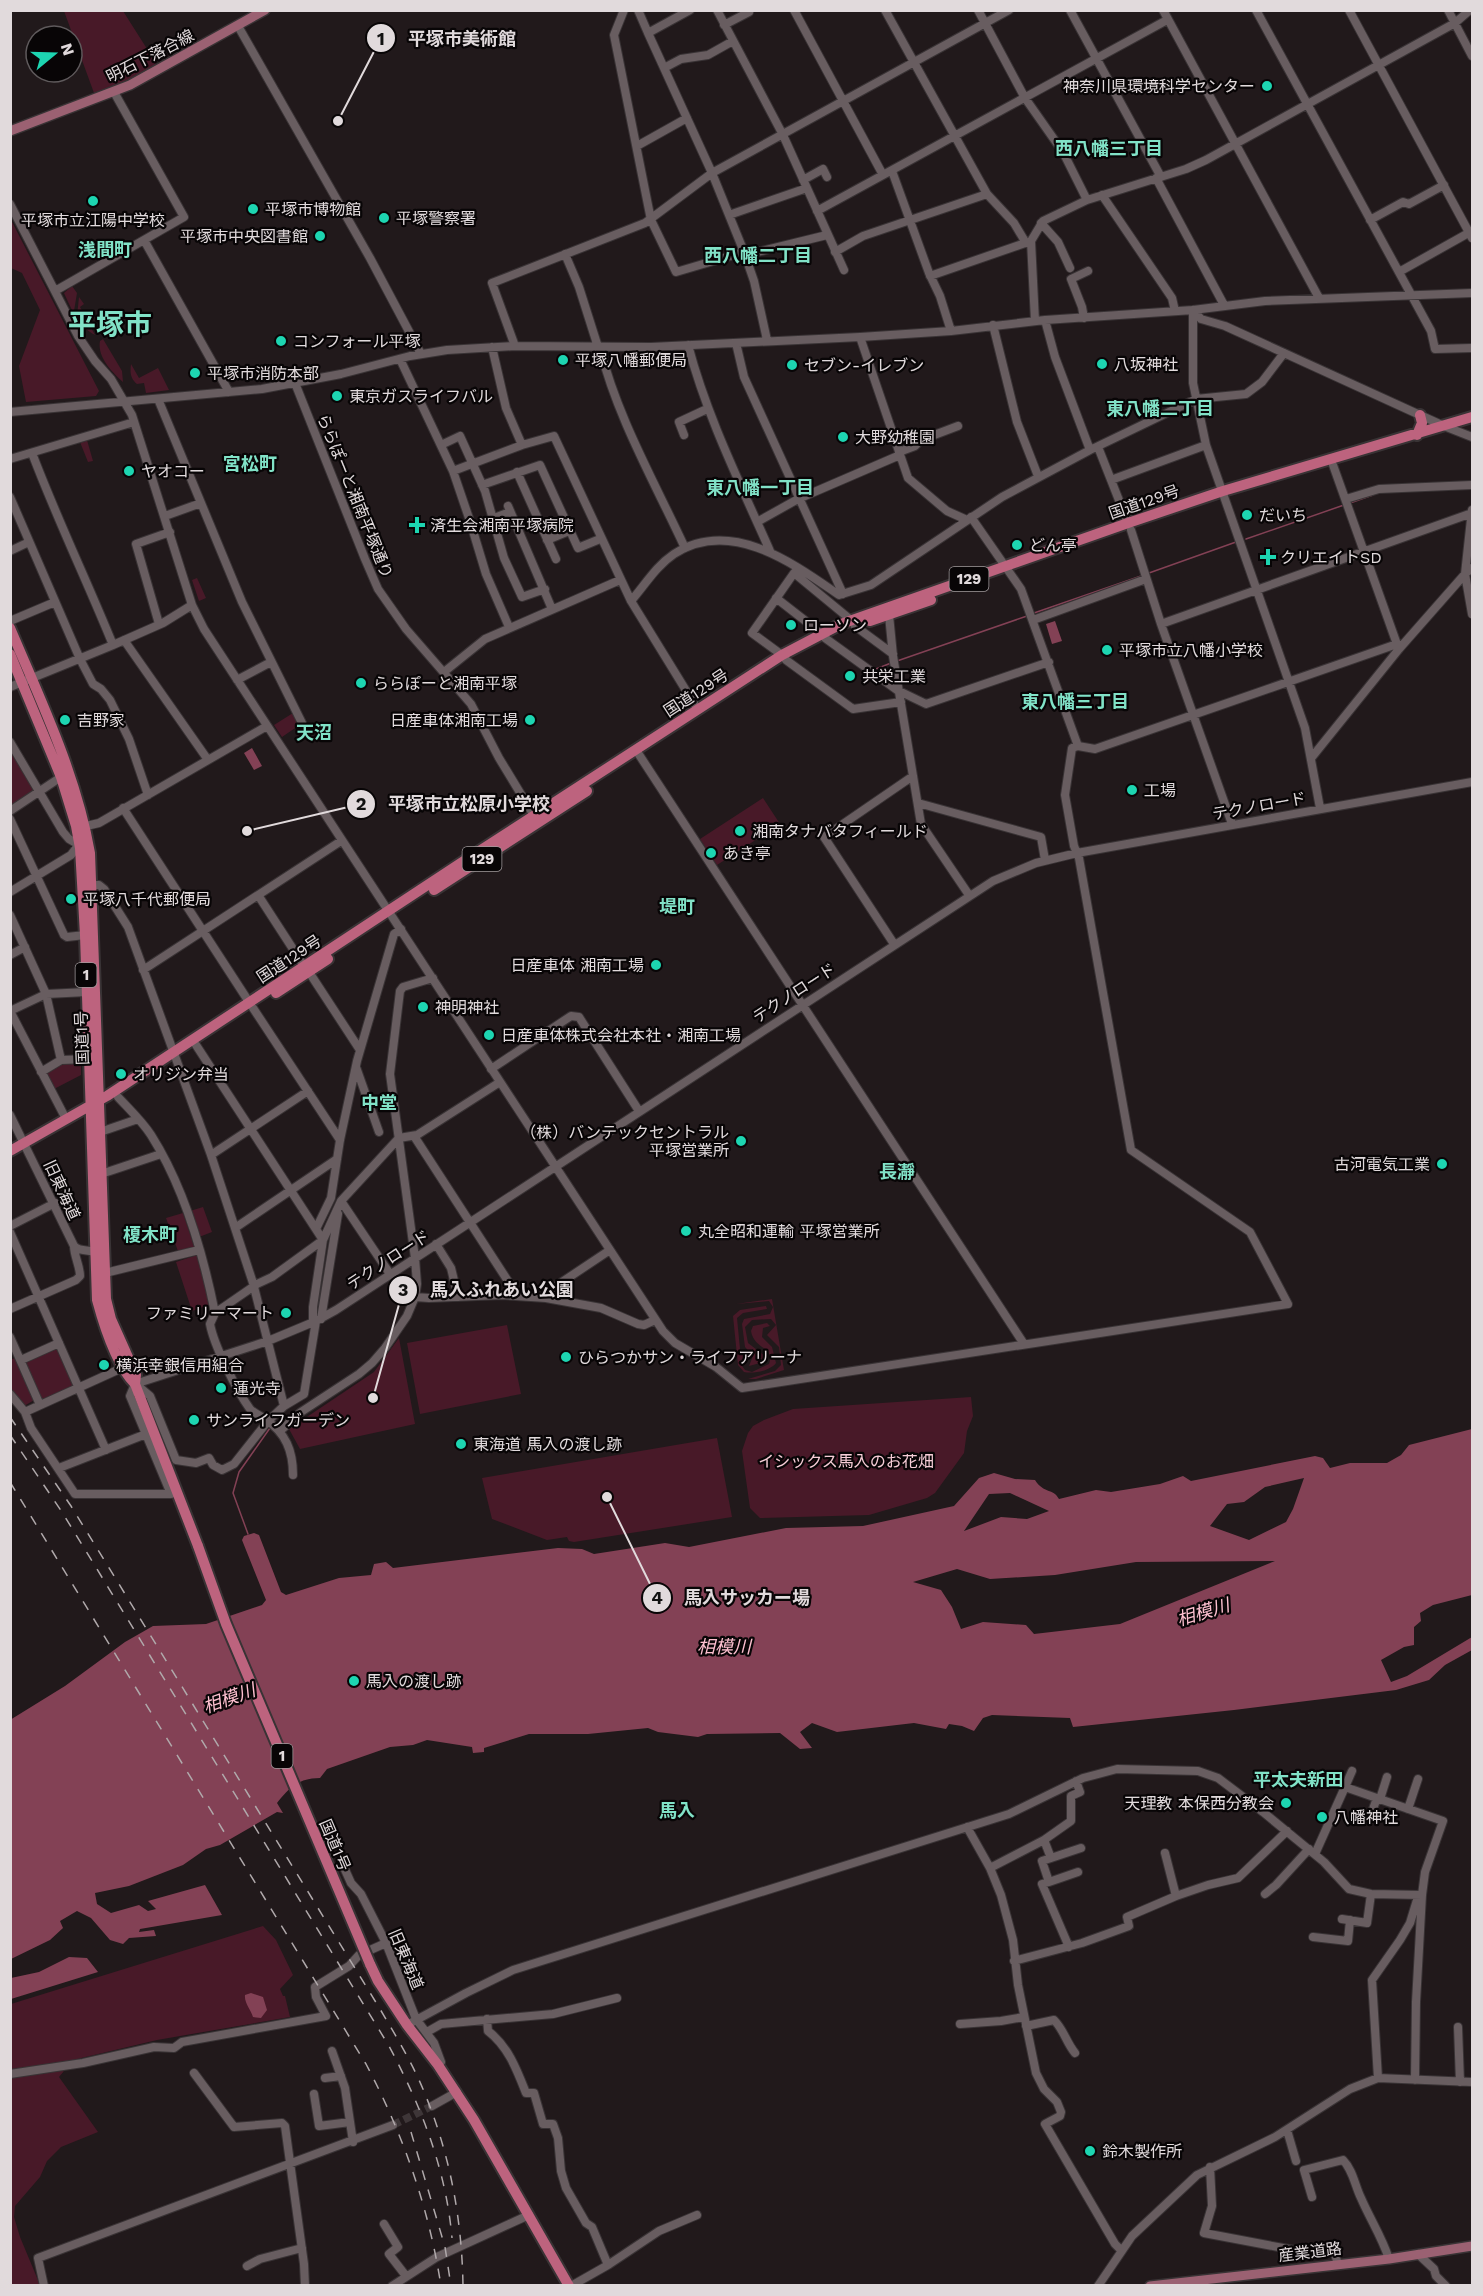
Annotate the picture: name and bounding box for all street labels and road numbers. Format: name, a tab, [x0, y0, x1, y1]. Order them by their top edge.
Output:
street label: 明石下落合線	[103, 26, 197, 86]
street label: ららぽーと湘南平塚通り	[313, 411, 397, 581]
street label: 国道129号	[1106, 481, 1182, 523]
road number: 129	[950, 567, 988, 591]
street label: 国道129号	[660, 665, 732, 721]
street label: テクノロード	[1211, 788, 1307, 824]
road number: 129	[462, 847, 502, 871]
street label: 国道129号	[253, 931, 325, 987]
street label: テクノロード	[749, 959, 839, 1027]
road number: 1	[76, 963, 97, 987]
street label: 国道1号	[72, 1011, 92, 1065]
street label: 旧東海道	[40, 1157, 84, 1223]
street label: テクノロード	[343, 1226, 433, 1294]
road number: 1	[272, 1744, 292, 1768]
street label: 国道1号	[316, 1816, 354, 1874]
street label: 旧東海道	[385, 1926, 427, 1992]
street label: 産業道路	[1277, 2239, 1343, 2265]

